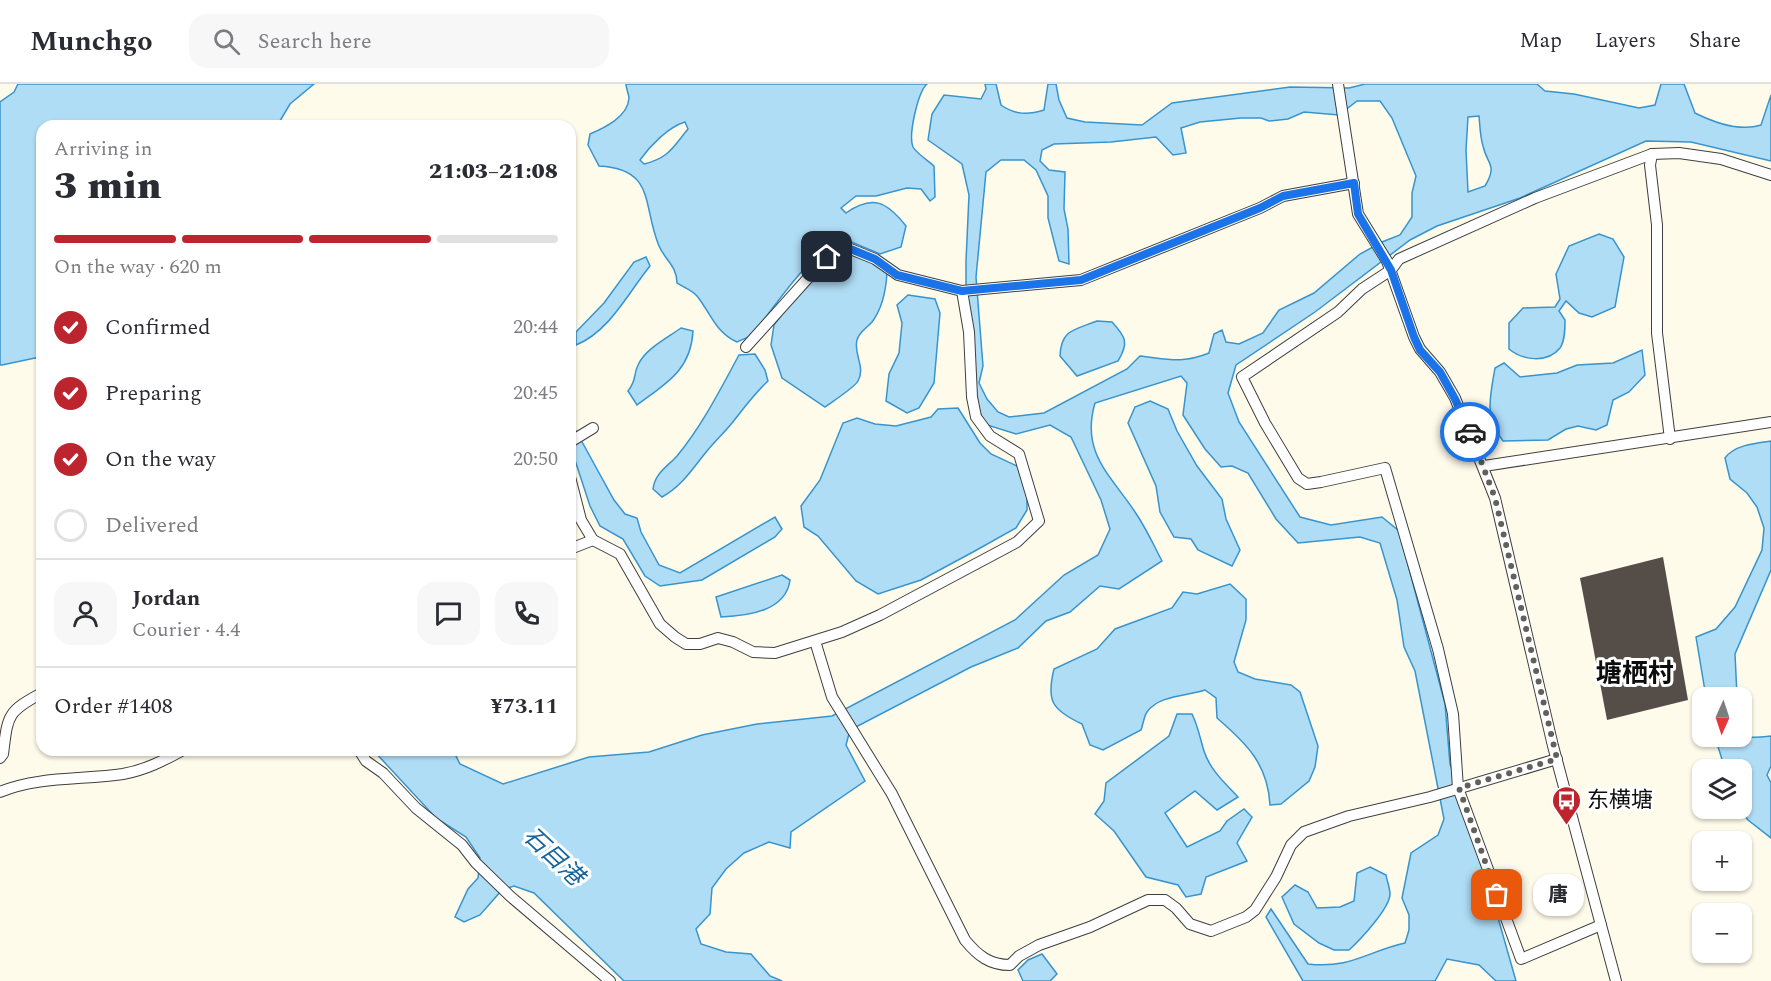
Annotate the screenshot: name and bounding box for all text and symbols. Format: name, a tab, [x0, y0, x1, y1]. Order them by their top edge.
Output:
search box	[189, 14, 609, 68]
text: Munchgo	[30, 20, 153, 63]
icon: search	[210, 25, 243, 58]
text: Search here	[258, 25, 372, 58]
text: Map	[1520, 25, 1562, 57]
text: Layers	[1595, 25, 1656, 57]
text: Share	[1689, 25, 1741, 57]
text: Arriving in	[54, 134, 152, 164]
text: 21:03–21:08	[429, 155, 558, 188]
text: 3 min	[54, 157, 162, 216]
pin	[801, 231, 852, 282]
icon: home	[810, 240, 843, 273]
text: On the way · 620 m	[54, 252, 222, 282]
icon: check	[54, 311, 87, 344]
text: Confirmed	[105, 311, 211, 344]
text: 20:44	[513, 312, 558, 342]
icon: check	[54, 377, 87, 410]
text: Preparing	[105, 377, 202, 410]
text: 20:45	[513, 378, 558, 408]
courier	[1440, 402, 1500, 462]
icon: car	[1454, 416, 1487, 449]
icon: check	[54, 443, 87, 476]
text: On the way	[105, 443, 216, 476]
text: 20:50	[513, 444, 558, 474]
text: Delivered	[105, 509, 199, 542]
button: person	[54, 582, 117, 645]
text: Jordan	[132, 582, 200, 615]
button: chat	[417, 582, 480, 645]
button: phone	[495, 582, 558, 645]
text: Courier · 4.4	[132, 615, 240, 645]
district label: 塘栖村	[1596, 654, 1674, 694]
north arrow	[1692, 687, 1752, 747]
map controls	[1692, 687, 1752, 963]
text: Order #1408	[54, 690, 173, 723]
text: ¥73.11	[490, 690, 558, 723]
button: layers	[1692, 759, 1752, 819]
bus stop icon: 东横塘	[1550, 784, 1582, 826]
place label: 东横塘	[1587, 784, 1653, 817]
water label: 石目港	[514, 819, 594, 897]
button: +	[1692, 831, 1752, 891]
pin	[1471, 869, 1522, 920]
callout: 唐	[1533, 874, 1584, 916]
icon: bag	[1480, 878, 1513, 911]
text: 唐	[1549, 880, 1569, 910]
button: −	[1692, 903, 1752, 963]

